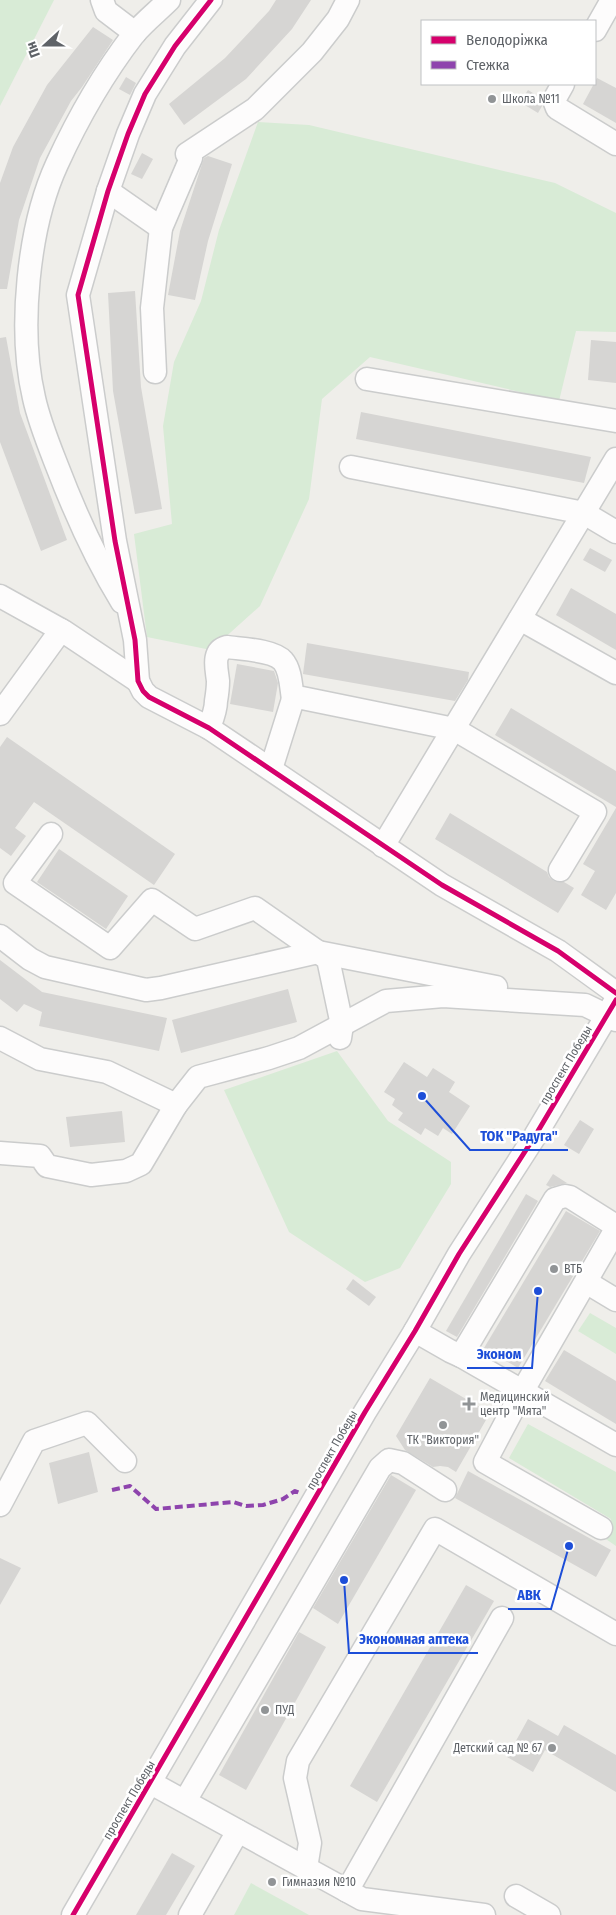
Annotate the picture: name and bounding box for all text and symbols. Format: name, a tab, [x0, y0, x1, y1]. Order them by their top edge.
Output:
north arrow	[20, 20, 70, 70]
legend	[421, 20, 596, 85]
text: Велодоріжка	[466, 31, 548, 49]
text: Пн	[23, 39, 44, 60]
text: Стежка	[466, 56, 510, 74]
place label: Школа №11	[502, 92, 560, 106]
marker: Школа №11	[486, 93, 498, 105]
street label: проспект Победы	[537, 1023, 595, 1107]
callout: ТОК "Радуга"	[470, 1121, 568, 1150]
text: ТОК "Радуга"	[480, 1128, 558, 1145]
place label: ВТБ	[564, 1262, 582, 1276]
marker: ВТБ	[548, 1263, 560, 1275]
callout: Эконом	[467, 1339, 532, 1368]
text: Эконом	[477, 1346, 522, 1363]
place label: Медицинский центр "Мята"	[480, 1390, 550, 1418]
marker: Медицинский центр "Мята"	[462, 1397, 476, 1411]
street label: проспект Победы	[304, 1408, 360, 1492]
marker: ТК "Виктория"	[437, 1419, 449, 1431]
place label: ТК "Виктория"	[407, 1433, 479, 1447]
callout: АВК	[508, 1580, 551, 1609]
text: АВК	[516, 1587, 542, 1604]
callout: Экономная аптека	[349, 1624, 478, 1653]
text: Экономная аптека	[359, 1631, 469, 1648]
place label: ПУД	[275, 1703, 295, 1717]
marker: ПУД	[259, 1704, 271, 1716]
place label: Детский сад № 67	[452, 1741, 542, 1755]
marker: Детский сад № 67	[546, 1742, 558, 1754]
street label: проспект Победы	[100, 1758, 158, 1842]
place label: Гимназия №10	[282, 1875, 356, 1889]
marker: Гимназия №10	[266, 1876, 278, 1888]

